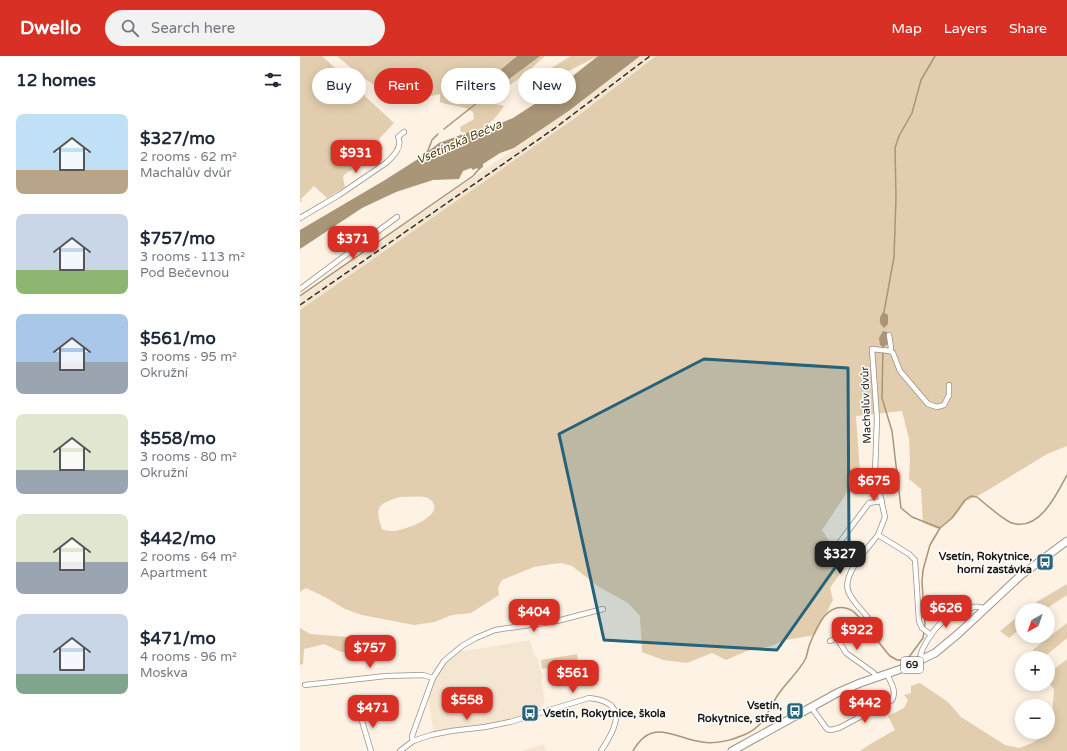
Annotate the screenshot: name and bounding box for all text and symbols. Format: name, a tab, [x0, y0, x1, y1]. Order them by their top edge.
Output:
search box	[105, 10, 385, 46]
text: Dwello	[20, 17, 81, 39]
icon: search	[119, 17, 141, 39]
text: Search here	[151, 19, 235, 37]
text: Map	[892, 20, 922, 37]
text: Layers	[944, 20, 987, 37]
text: Share	[1009, 20, 1047, 37]
chip: Buy	[312, 68, 366, 104]
chip: Rent	[374, 68, 433, 104]
chip: Filters	[441, 68, 510, 104]
chip: New	[518, 68, 576, 104]
icon: filters	[262, 69, 284, 91]
text: 12 homes	[16, 70, 96, 91]
water label: Vsetínská Bečva	[414, 117, 504, 167]
text: $327/mo	[140, 128, 215, 149]
icon: home	[48, 130, 96, 178]
pin: $931	[332, 140, 380, 174]
text: $931	[340, 145, 372, 161]
text: 2 rooms · 62 m²	[140, 149, 237, 165]
text: Machalův dvůr	[140, 165, 231, 181]
pin: $371	[329, 226, 377, 260]
text: $757/mo	[140, 228, 215, 249]
icon: home	[48, 230, 96, 278]
text: $371	[337, 231, 369, 247]
text: 3 rooms · 113 m²	[140, 249, 245, 265]
text: Pod Bečevnou	[140, 265, 229, 281]
text: $561/mo	[140, 328, 216, 349]
icon: home	[48, 330, 96, 378]
text: 3 rooms · 95 m²	[140, 349, 237, 365]
text: Okružní	[140, 365, 188, 381]
street label: Machalův dvůr	[858, 365, 874, 444]
text: $558/mo	[140, 428, 216, 449]
icon: home	[48, 430, 96, 478]
text: 3 rooms · 80 m²	[140, 449, 237, 465]
text: Okružní	[140, 465, 188, 481]
pin: $675	[850, 468, 898, 502]
text: $675	[858, 473, 890, 489]
text: $442/mo	[140, 528, 216, 549]
icon: home	[48, 530, 96, 578]
pin: $327	[816, 541, 864, 575]
text: $327	[824, 546, 856, 562]
text: 2 rooms · 64 m²	[140, 549, 237, 565]
place label: Vsetín, Rokytnice, horní zastávka	[939, 550, 1032, 576]
bus stop icon: Vsetín, Rokytnice, horní zastávka	[1035, 552, 1055, 572]
text: Apartment	[140, 565, 207, 581]
pin: $626	[922, 595, 970, 629]
pin: $404	[510, 599, 558, 633]
text: $626	[930, 600, 962, 616]
north arrow	[1015, 603, 1055, 643]
map controls	[1015, 603, 1055, 739]
text: $404	[518, 604, 550, 620]
pin: $922	[833, 617, 881, 651]
text: $922	[841, 622, 873, 638]
text: $471/mo	[140, 628, 216, 649]
icon: home	[48, 630, 96, 678]
pin: $757	[346, 635, 394, 669]
text: $757	[354, 640, 386, 656]
text: 4 rooms · 96 m²	[140, 649, 237, 665]
button: +	[1015, 651, 1055, 691]
road number: 69	[901, 657, 923, 673]
pin: $561	[549, 660, 597, 694]
text: Moskva	[140, 665, 188, 681]
text: $561	[557, 665, 589, 681]
pin: $558	[443, 687, 491, 721]
pin: $442	[841, 690, 889, 724]
text: $558	[451, 692, 483, 708]
pin: $471	[349, 695, 397, 729]
text: $442	[849, 695, 881, 711]
place label: Vsetín, Rokytnice, střed	[697, 699, 782, 726]
button: −	[1015, 699, 1055, 739]
text: $471	[357, 700, 389, 716]
bus stop icon: Vsetín, Rokytnice, střed	[785, 701, 805, 721]
bus stop icon: Vsetín, Rokytnice, škola	[520, 703, 540, 723]
place label: Vsetín, Rokytnice, škola	[543, 707, 666, 721]

